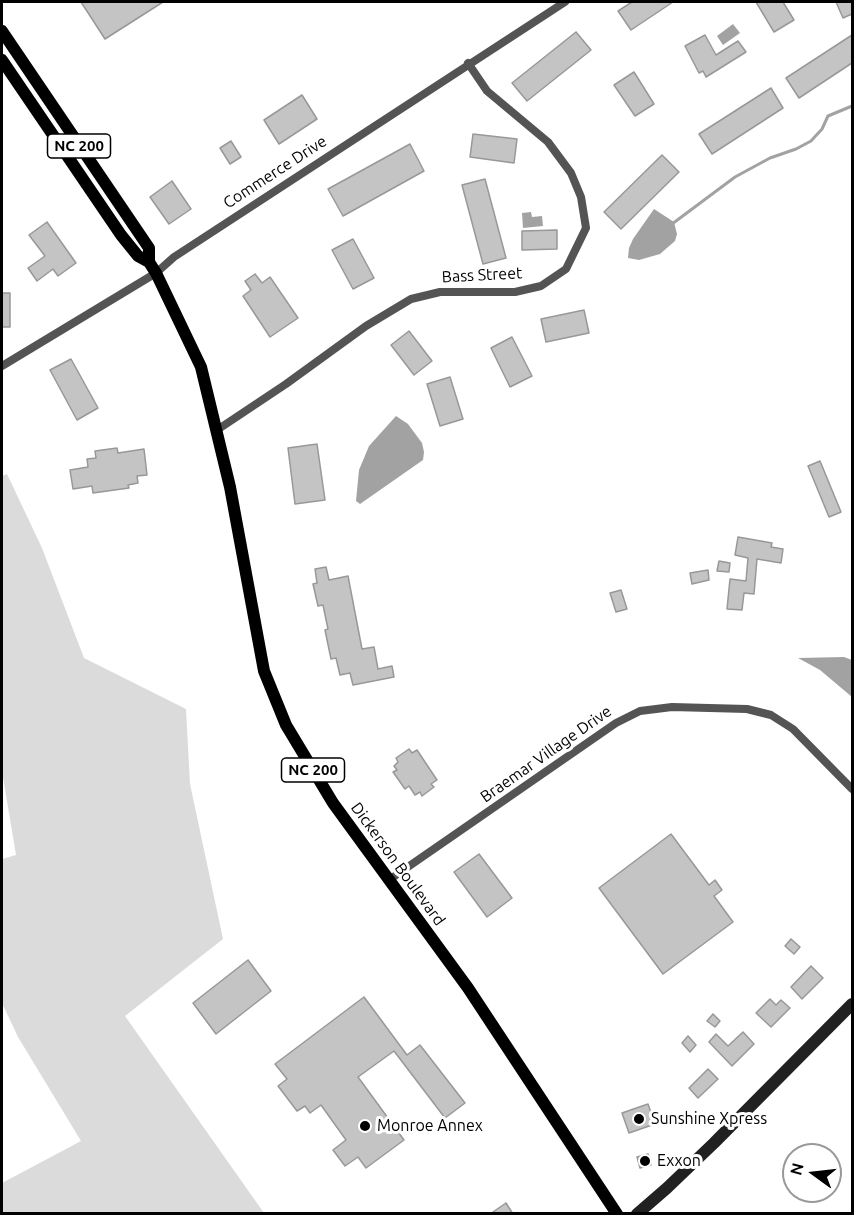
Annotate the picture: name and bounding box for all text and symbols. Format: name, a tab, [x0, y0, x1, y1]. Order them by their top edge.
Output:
street label: Commerce Drive	[220, 131, 330, 213]
road number: NC 200	[48, 134, 110, 158]
street label: Bass Street	[441, 263, 523, 287]
street label: Braemar Village Drive	[477, 701, 615, 807]
road number: NC 200	[282, 758, 344, 782]
street label: Dickerson Boulevard	[347, 799, 449, 929]
place label: Sunshine Xpress	[651, 1109, 767, 1129]
marker: Sunshine Xpress	[632, 1112, 646, 1126]
place label: Monroe Annex	[377, 1116, 483, 1136]
marker: Monroe Annex	[358, 1119, 372, 1133]
north arrow	[782, 1143, 842, 1203]
place label: Exxon	[657, 1151, 701, 1171]
marker: Exxon	[638, 1154, 652, 1168]
text: N	[786, 1161, 807, 1177]

